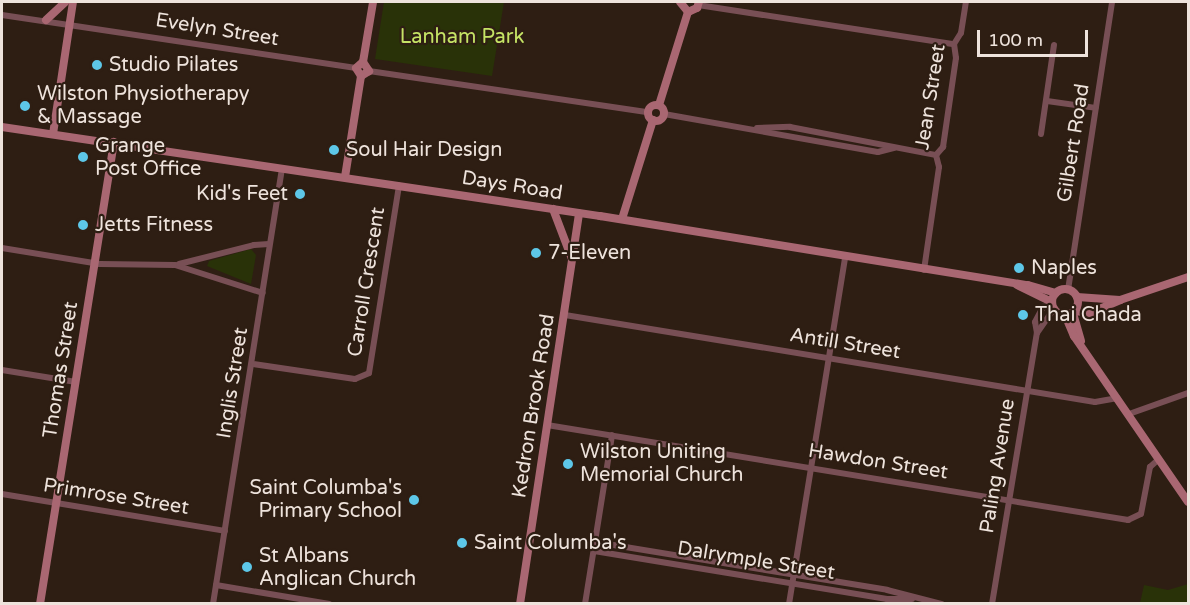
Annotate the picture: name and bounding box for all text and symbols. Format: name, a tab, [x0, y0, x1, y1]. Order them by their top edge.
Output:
street label: Evelyn Street	[154, 8, 280, 52]
scale bar	[980, 18, 1091, 56]
park label: Lanham Park	[400, 25, 524, 49]
text: 100 m	[988, 29, 1043, 51]
street label: Jean Street	[911, 43, 951, 151]
place label: Studio Pilates	[109, 53, 238, 77]
marker: Studio Pilates	[90, 58, 104, 72]
street label: Gilbert Road	[1053, 82, 1095, 204]
place label: Wilston Physiotherapy & Massage	[37, 83, 250, 130]
marker: Wilston Physiotherapy & Massage	[18, 99, 32, 113]
place label: Grange Post Office	[95, 134, 201, 181]
place label: Soul Hair Design	[346, 138, 502, 162]
marker: Soul Hair Design	[327, 143, 341, 157]
marker: Grange Post Office	[76, 150, 90, 164]
street label: Days Road	[460, 166, 564, 206]
place label: Kid's Feet	[196, 182, 288, 206]
marker: Kid's Feet	[293, 187, 307, 201]
street label: Carroll Crescent	[343, 206, 391, 358]
place label: Jetts Fitness	[95, 213, 213, 237]
marker: Jetts Fitness	[76, 218, 90, 232]
place label: 7-Eleven	[548, 241, 631, 265]
marker: 7-Eleven	[529, 246, 543, 260]
place label: Naples	[1031, 256, 1097, 280]
marker: Naples	[1012, 261, 1026, 275]
street label: Thomas Street	[38, 300, 84, 440]
place label: Thai Chada	[1035, 303, 1142, 327]
marker: Thai Chada	[1016, 308, 1030, 322]
street label: Kedron Brook Road	[508, 312, 560, 500]
street label: Antill Street	[788, 323, 902, 365]
street label: Inglis Street	[212, 326, 254, 440]
street label: Paling Avenue	[976, 397, 1020, 535]
street label: Hawdon Street	[806, 439, 950, 485]
place label: Wilston Uniting Memorial Church	[580, 440, 743, 487]
marker: Wilston Uniting Memorial Church	[561, 457, 575, 471]
street label: Primrose Street	[41, 474, 191, 520]
place label: Saint Columba's Primary School	[250, 476, 402, 523]
marker: Saint Columba's Primary School	[407, 493, 421, 507]
place label: Saint Columba's	[474, 531, 626, 555]
marker: Saint Columba's	[455, 536, 469, 550]
street label: Dalrymple Street	[676, 537, 836, 585]
place label: St Albans Anglican Church	[259, 544, 416, 591]
marker: St Albans Anglican Church	[240, 560, 254, 574]

